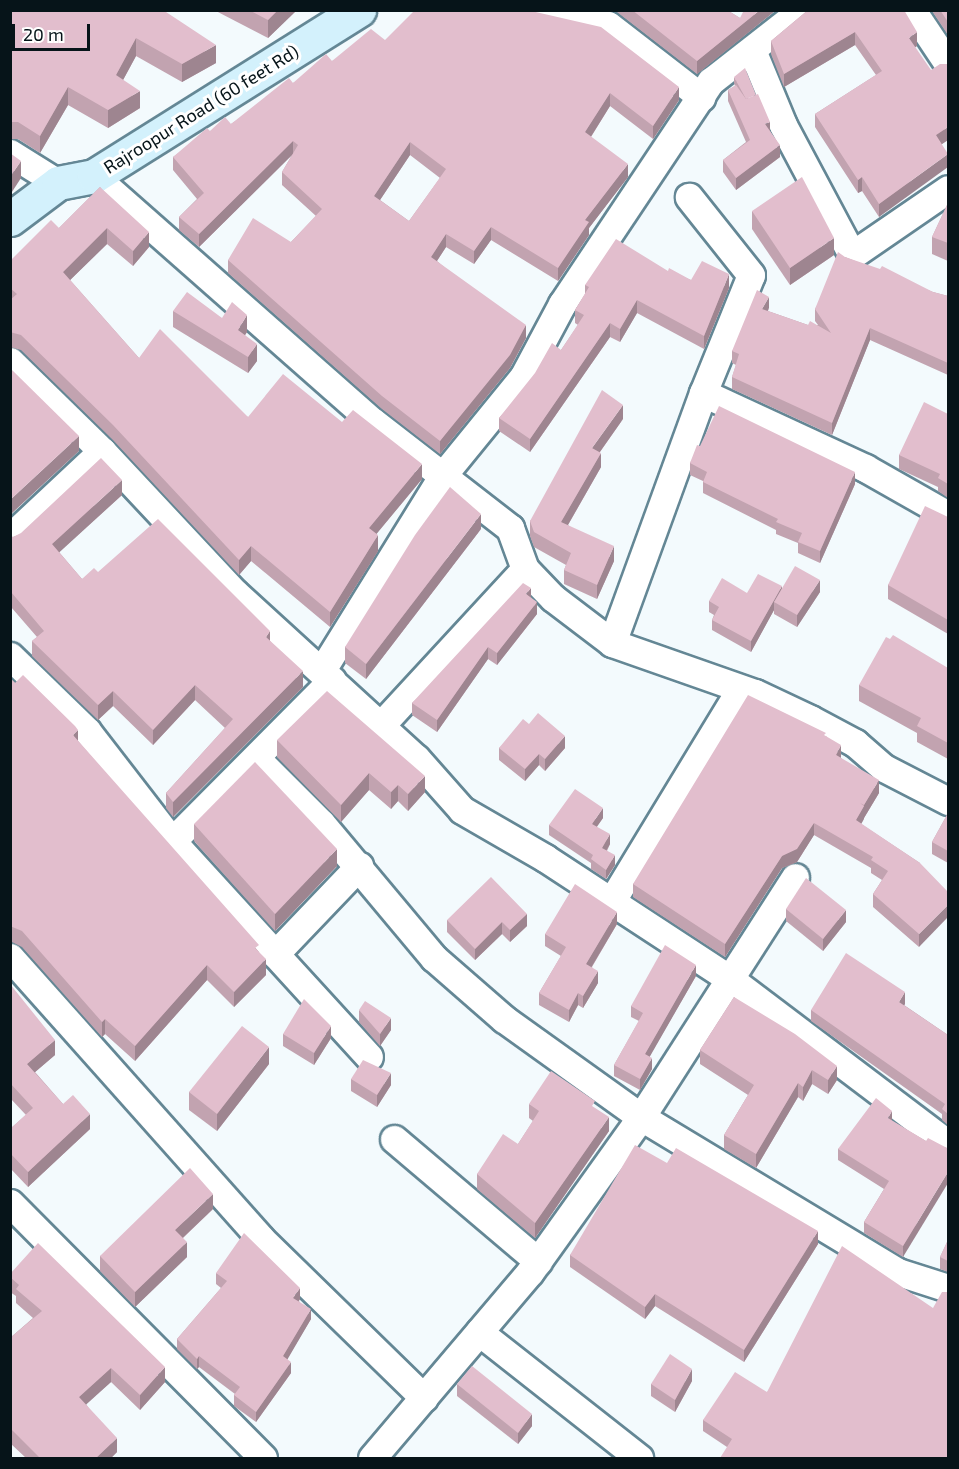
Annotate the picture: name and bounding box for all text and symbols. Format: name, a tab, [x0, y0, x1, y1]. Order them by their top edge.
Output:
scale bar	[15, 12, 93, 50]
text: 20 m	[23, 23, 64, 45]
street label: Rajroopur Road (60 feet Rd)	[99, 40, 303, 178]

